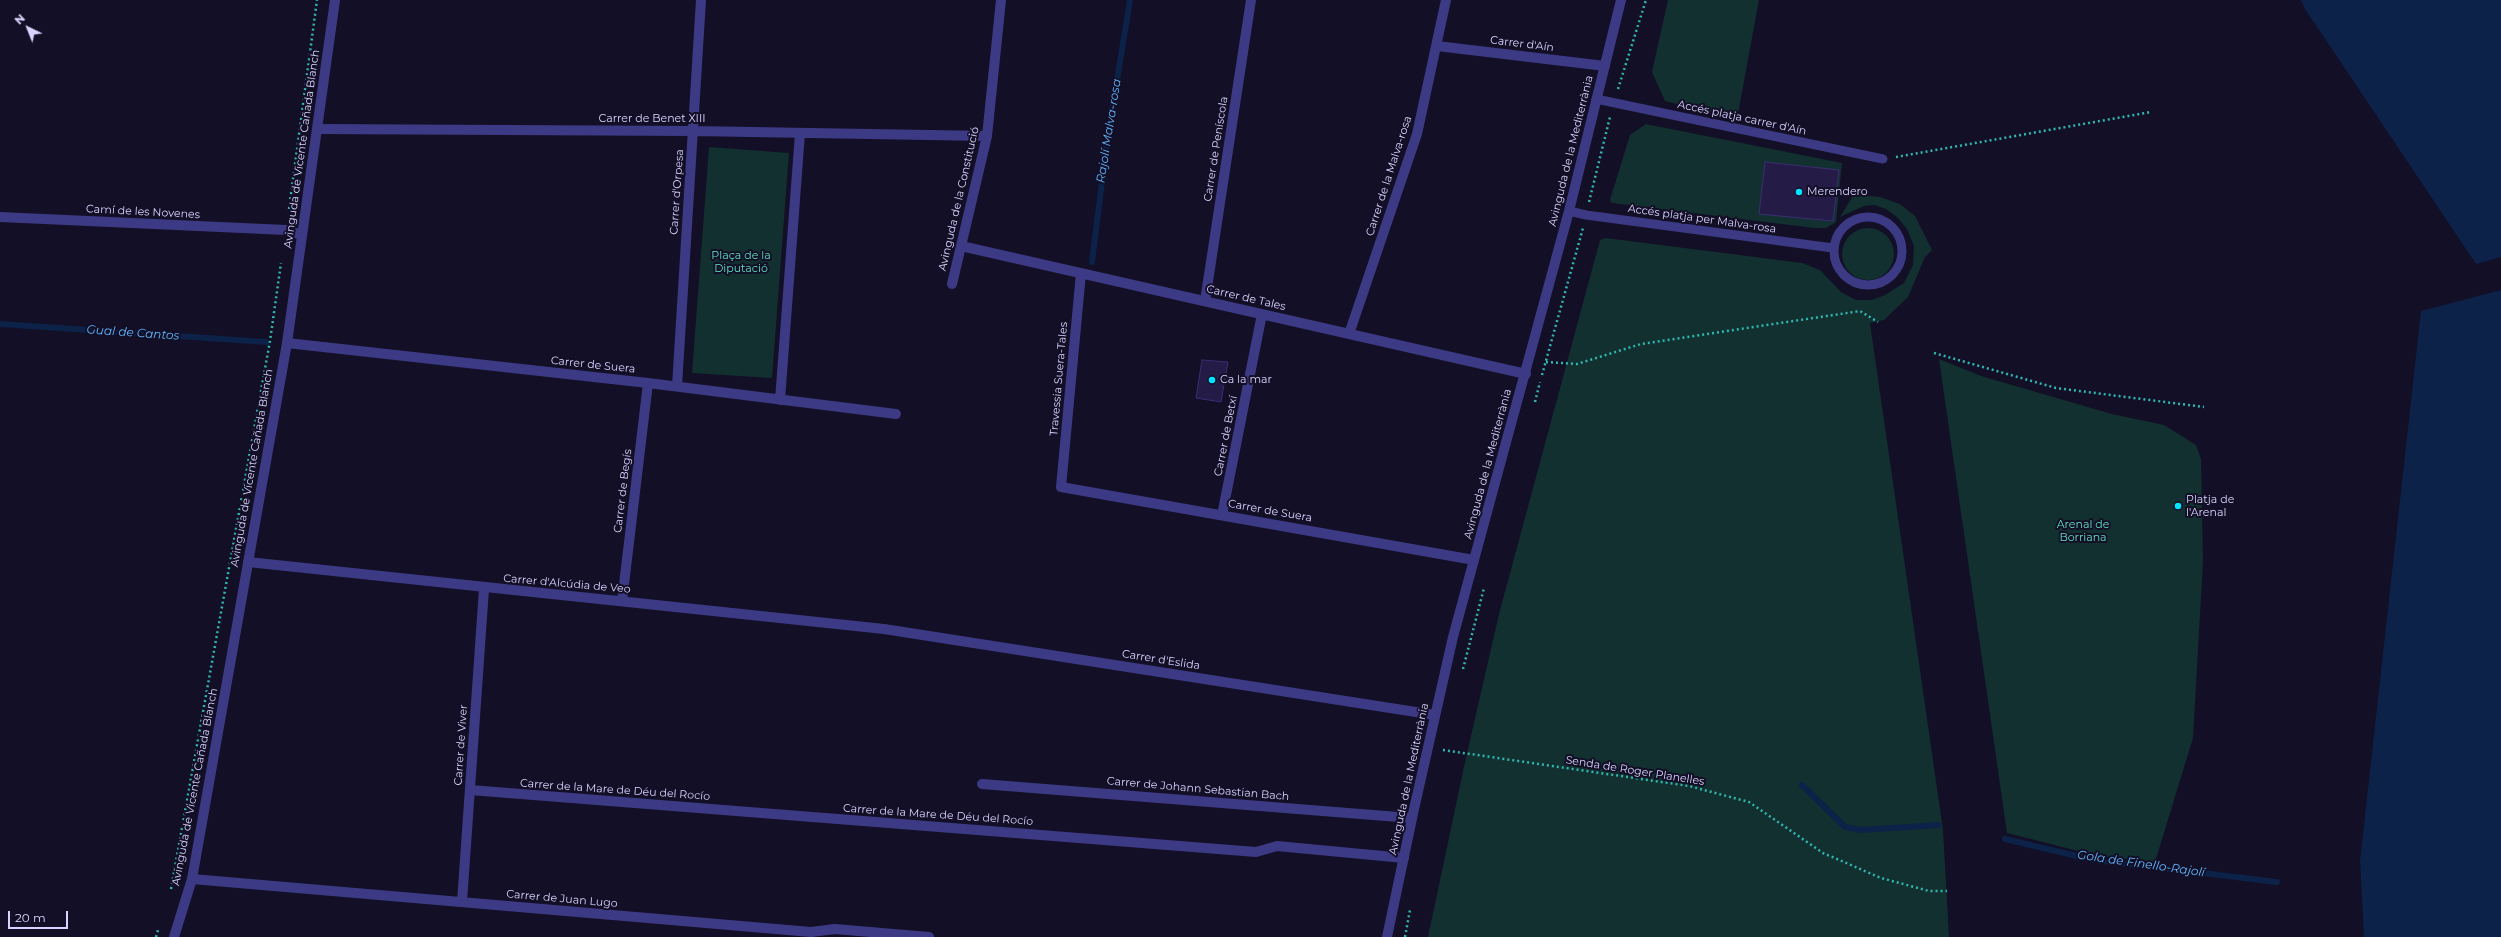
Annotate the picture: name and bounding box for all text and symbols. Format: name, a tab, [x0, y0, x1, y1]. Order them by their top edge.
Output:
north arrow	[8, 8, 48, 48]
text: N	[12, 11, 28, 27]
street label: Carrer d'Aín	[1489, 34, 1555, 54]
street label: Avinguda de Vicente Cañada Blanch	[281, 49, 323, 249]
street label: Avinguda de la Mediterrània	[1546, 74, 1596, 228]
water label: Rajolí Malva-rosa	[1094, 78, 1124, 184]
street label: Carrer de Peníscola	[1201, 95, 1231, 203]
street label: Accés platja carrer d'Aín	[1676, 98, 1808, 138]
street label: Carrer de Benet XIII	[598, 112, 706, 126]
street label: Carrer de la Malva-rosa	[1363, 114, 1415, 238]
street label: Avinguda de la Constitució	[936, 126, 982, 272]
street label: Carrer d'Orpesa	[667, 149, 687, 235]
place label: Merendero	[1807, 185, 1868, 199]
marker: Merendero	[1794, 187, 1804, 197]
street label: Camí de les Novenes	[86, 202, 200, 222]
street label: Accés platja per Malva-rosa	[1627, 202, 1777, 236]
park label: Plaça de la Diputació	[711, 249, 771, 275]
street label: Carrer de Tales	[1205, 282, 1287, 314]
street label: Travessia Suera-Tales	[1047, 321, 1071, 437]
water label: Gual de Cantos	[86, 323, 180, 343]
street label: Carrer de Suera	[550, 354, 636, 376]
street label: Avinguda de Vicente Cañada Blanch	[228, 368, 276, 568]
place label: Ca la mar	[1220, 373, 1272, 387]
marker: Ca la mar	[1207, 375, 1217, 385]
street label: Avinguda de la Mediterrània	[1462, 387, 1514, 541]
street label: Carrer de Betxí	[1212, 395, 1240, 477]
street label: Carrer de Begís	[611, 448, 635, 534]
place label: Platja de l'Arenal	[2186, 493, 2234, 519]
street label: Carrer de Suera	[1227, 497, 1313, 525]
marker: Platja de l'Arenal	[2173, 501, 2183, 511]
park label: Arenal de Borriana	[2057, 518, 2109, 544]
street label: Carrer d'Alcúdia de Veo	[503, 572, 631, 596]
street label: Carrer d'Eslida	[1121, 647, 1201, 673]
street label: Avinguda de Vicente Cañada Blanch	[169, 687, 221, 887]
street label: Avinguda de la Mediterrània	[1386, 702, 1432, 856]
street label: Carrer de Viver	[452, 704, 470, 786]
street label: Senda de Roger Planelles	[1565, 754, 1705, 788]
street label: Carrer de Johann Sebastian Bach	[1106, 774, 1290, 804]
street label: Carrer de la Mare de Déu del Rocío	[519, 777, 711, 803]
street label: Carrer de la Mare de Déu del Rocío	[842, 802, 1034, 828]
water label: Gola de Finello-Rajolí	[2076, 848, 2206, 880]
street label: Carrer de Juan Lugo	[506, 888, 618, 910]
scale bar	[10, 903, 70, 929]
text: 20 m	[15, 910, 46, 925]

